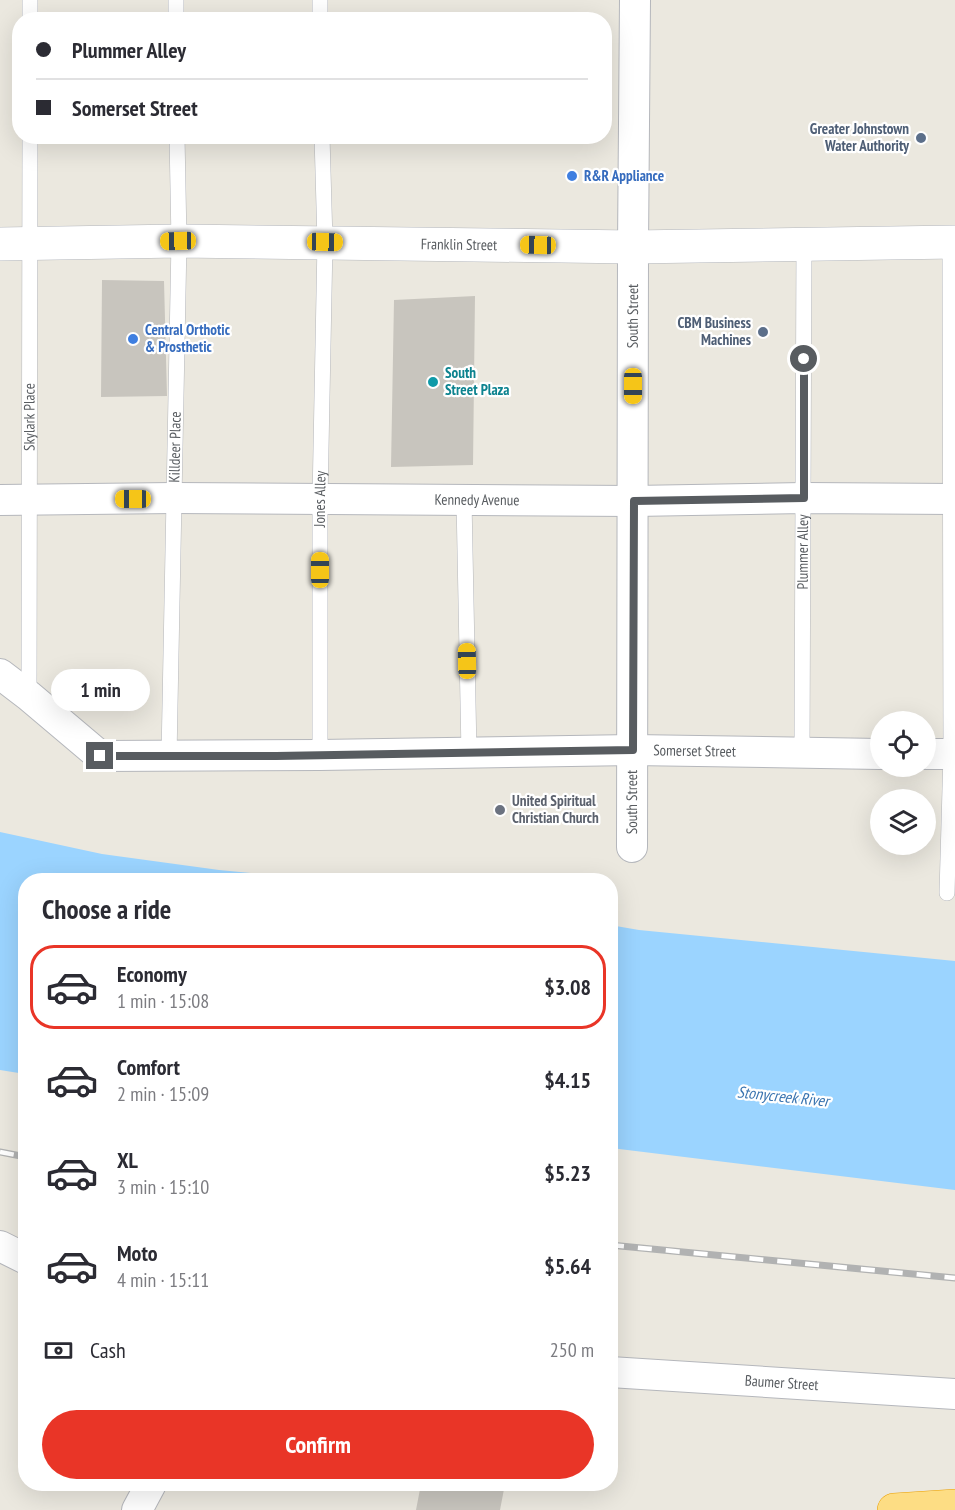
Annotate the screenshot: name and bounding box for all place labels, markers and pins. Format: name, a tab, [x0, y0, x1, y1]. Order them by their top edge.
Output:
place label: Greater Johnstown Water Authority	[810, 119, 910, 155]
marker: Greater Johnstown Water Authority	[914, 131, 928, 145]
place label: R&R Appliance	[584, 166, 664, 185]
marker: R&R Appliance	[565, 169, 579, 183]
place label: CBM Business Machines	[677, 313, 751, 349]
place label: Central Orthotic & Prosthetic	[145, 320, 231, 356]
marker: CBM Business Machines	[756, 325, 770, 339]
marker: Central Orthotic & Prosthetic	[126, 332, 140, 346]
place label: South Street Plaza	[445, 363, 510, 399]
marker: South Street Plaza	[426, 375, 440, 389]
place label: United Spiritual Christian Church	[512, 791, 599, 827]
marker: United Spiritual Christian Church	[493, 803, 507, 817]

